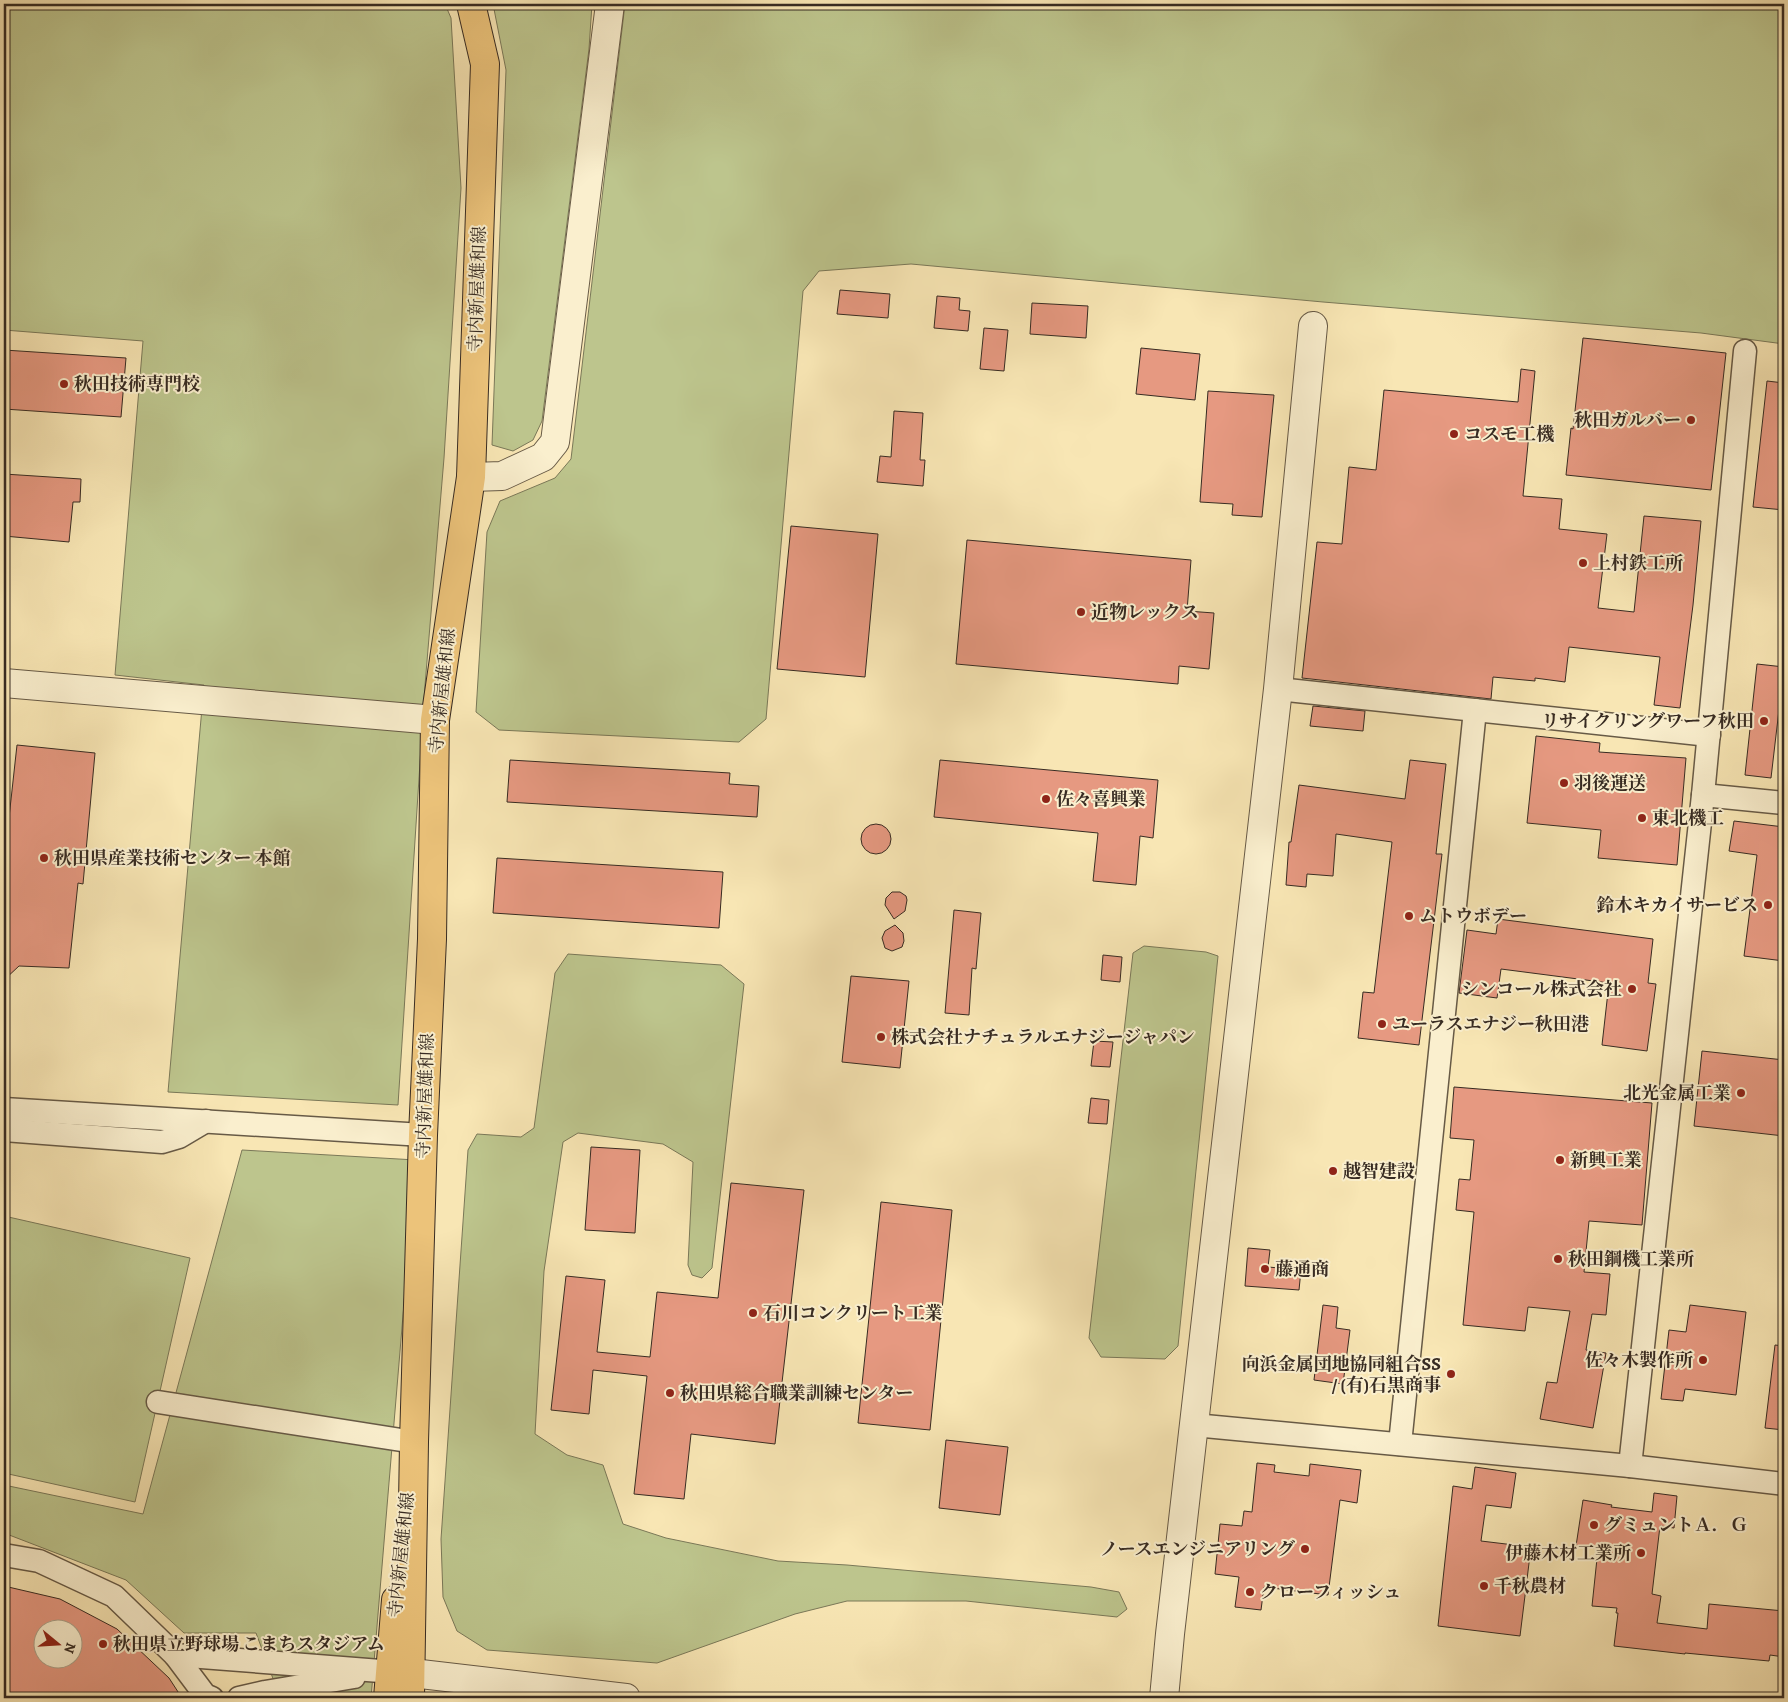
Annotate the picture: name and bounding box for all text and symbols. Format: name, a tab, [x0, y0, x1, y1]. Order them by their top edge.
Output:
street label: 寺内新屋雄和線	[463, 226, 491, 352]
place label: 秋田技術専門校	[74, 372, 200, 396]
marker: 秋田技術専門校	[58, 378, 70, 390]
place label: 秋田ガルバー	[1574, 408, 1681, 432]
marker: 秋田ガルバー	[1685, 414, 1697, 426]
place label: コスモ工機	[1464, 422, 1554, 446]
marker: コスモ工機	[1448, 428, 1460, 440]
place label: 上村鉄工所	[1593, 551, 1683, 575]
marker: 上村鉄工所	[1577, 557, 1589, 569]
place label: 近物レックス	[1091, 600, 1199, 624]
marker: 近物レックス	[1075, 606, 1087, 618]
street label: 寺内新屋雄和線	[423, 627, 461, 755]
place label: リサイクリングワーフ秋田	[1541, 709, 1754, 733]
marker: リサイクリングワーフ秋田	[1758, 715, 1770, 727]
place label: 羽後運送	[1574, 771, 1646, 795]
marker: 羽後運送	[1558, 777, 1570, 789]
place label: 佐々喜興業	[1056, 787, 1146, 811]
marker: 佐々喜興業	[1040, 793, 1052, 805]
place label: 東北機工	[1652, 806, 1724, 830]
marker: 東北機工	[1636, 812, 1648, 824]
place label: 秋田県産業技術センター 本館	[54, 846, 290, 870]
marker: 秋田県産業技術センター 本館	[38, 852, 50, 864]
place label: 鈴木キカイサービス	[1597, 893, 1758, 917]
marker: 鈴木キカイサービス	[1762, 899, 1774, 911]
place label: ムトウボデー	[1419, 904, 1527, 928]
marker: ムトウボデー	[1403, 910, 1415, 922]
place label: シンコール株式会社	[1461, 977, 1622, 1001]
marker: シンコール株式会社	[1626, 983, 1638, 995]
place label: ユーラスエナジー秋田港	[1392, 1012, 1589, 1036]
marker: ユーラスエナジー秋田港	[1376, 1018, 1388, 1030]
place label: 株式会社ナチュラルエナジージャパン	[891, 1025, 1195, 1049]
marker: 株式会社ナチュラルエナジージャパン	[875, 1031, 887, 1043]
street label: 寺内新屋雄和線	[411, 1033, 439, 1159]
place label: 北光金属工業	[1623, 1081, 1731, 1105]
marker: 北光金属工業	[1735, 1087, 1747, 1099]
place label: 新興工業	[1570, 1148, 1642, 1172]
marker: 新興工業	[1554, 1154, 1566, 1166]
place label: 越智建設	[1343, 1159, 1415, 1183]
marker: 越智建設	[1327, 1165, 1339, 1177]
place label: 秋田鋼機工業所	[1568, 1247, 1694, 1271]
marker: 秋田鋼機工業所	[1552, 1253, 1564, 1265]
place label: 藤通商	[1275, 1257, 1329, 1281]
marker: 藤通商	[1259, 1263, 1271, 1275]
place label: 石川コンクリート工業	[763, 1301, 943, 1325]
marker: 石川コンクリート工業	[747, 1307, 759, 1319]
place label: 佐々木製作所	[1585, 1348, 1693, 1372]
place label: 向浜金属団地協同組合SS / (有)石黒商事	[1242, 1352, 1441, 1397]
marker: 佐々木製作所	[1697, 1354, 1709, 1366]
marker: 向浜金属団地協同組合SS / (有)石黒商事	[1445, 1368, 1457, 1380]
place label: 秋田県総合職業訓練センター	[680, 1381, 913, 1405]
marker: 秋田県総合職業訓練センター	[664, 1387, 676, 1399]
street label: 寺内新屋雄和線	[382, 1491, 420, 1619]
place label: グミュントＡ．Ｇ	[1604, 1513, 1748, 1537]
marker: グミュントＡ．Ｇ	[1588, 1519, 1600, 1531]
place label: ノースエンジニアリング	[1100, 1537, 1295, 1561]
place label: 伊藤木材工業所	[1505, 1541, 1631, 1565]
marker: ノースエンジニアリング	[1299, 1543, 1311, 1555]
marker: 伊藤木材工業所	[1635, 1547, 1647, 1559]
place label: 千秋農材	[1494, 1574, 1566, 1598]
place label: クローフィッシュ	[1260, 1580, 1401, 1604]
marker: 千秋農材	[1478, 1580, 1490, 1592]
marker: クローフィッシュ	[1244, 1586, 1256, 1598]
north arrow	[32, 1620, 82, 1670]
place label: 秋田県立野球場 こまちスタジアム	[113, 1632, 385, 1656]
marker: 秋田県立野球場 こまちスタジアム	[97, 1638, 109, 1650]
text: N	[59, 1640, 80, 1656]

